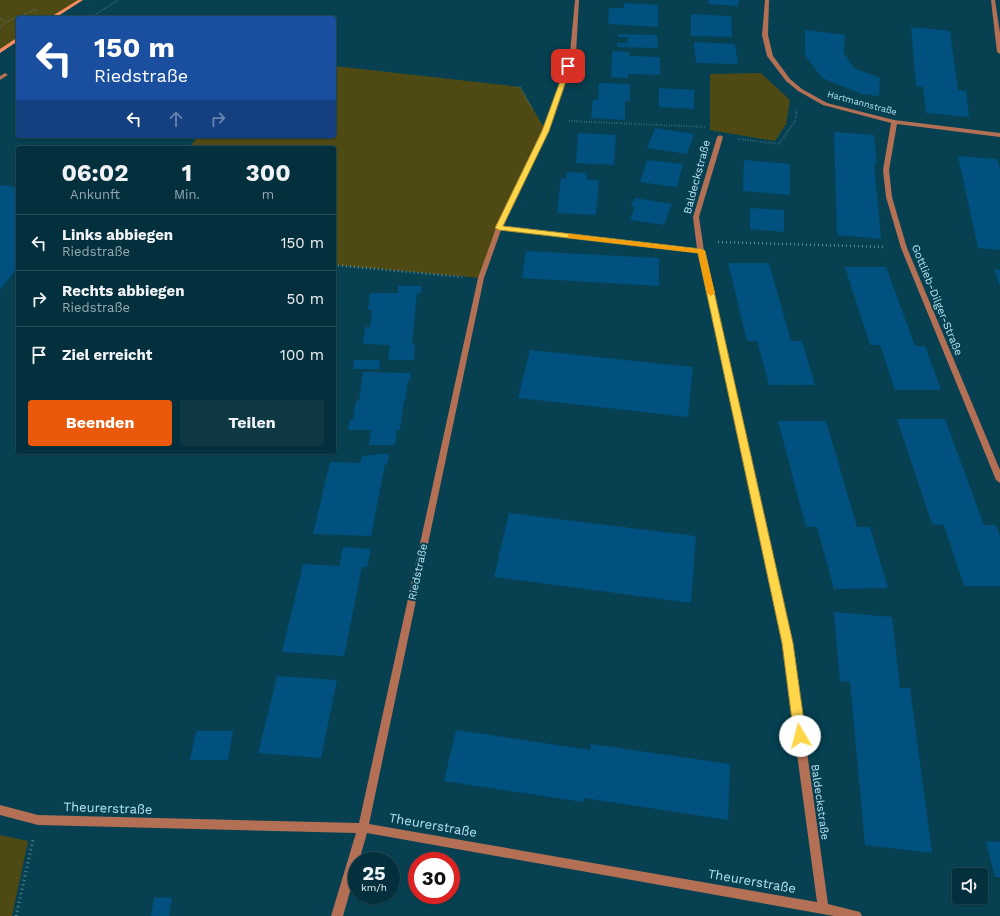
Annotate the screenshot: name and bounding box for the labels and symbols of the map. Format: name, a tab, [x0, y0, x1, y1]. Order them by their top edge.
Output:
pin	[551, 49, 585, 83]
street label: Hartmannstraße	[826, 89, 898, 117]
street label: Baldeckstraße	[681, 138, 713, 216]
street label: Gottlieb-Dilger-Straße	[909, 242, 965, 358]
street label: Riedstraße	[406, 543, 430, 601]
position arrow	[779, 715, 821, 757]
street label: Baldeckstraße	[808, 763, 832, 841]
street label: Theurerstraße	[63, 799, 153, 817]
street label: Theurerstraße	[388, 810, 478, 840]
speed limit sign: 30	[408, 852, 460, 904]
street label: Theurerstraße	[707, 866, 797, 896]

